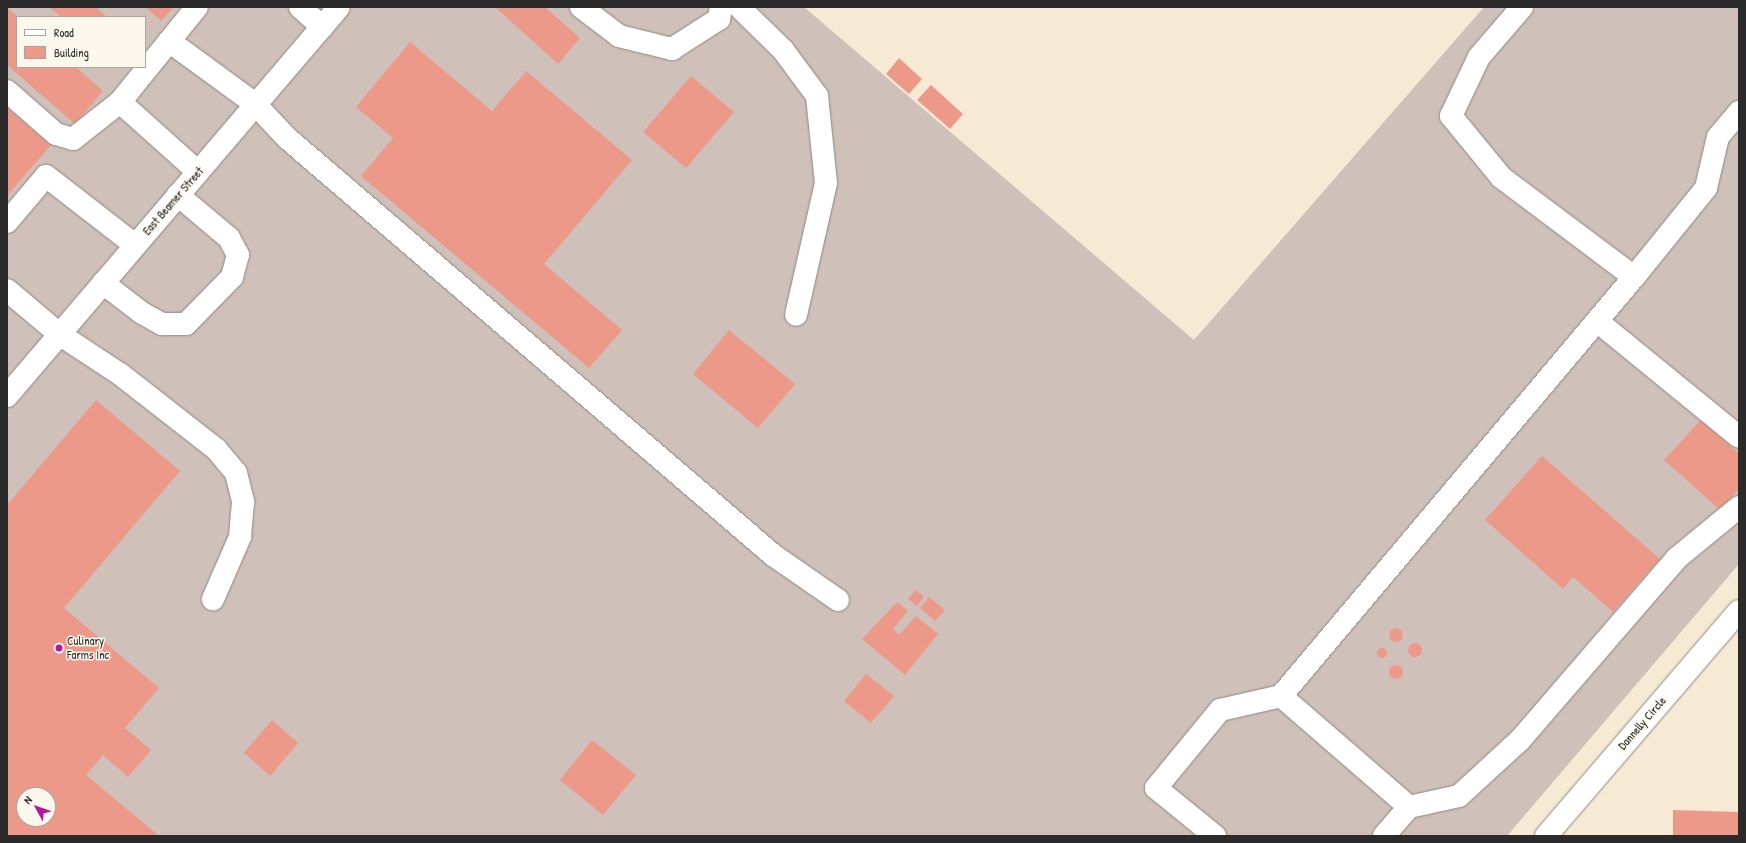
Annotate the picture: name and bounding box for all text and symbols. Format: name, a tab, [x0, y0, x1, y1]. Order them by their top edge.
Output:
legend	[16, 16, 146, 68]
text: Road	[54, 24, 74, 41]
text: Building	[54, 44, 89, 61]
street label: East Beamer Street	[140, 164, 206, 238]
place label: Culinary Farms Inc	[67, 634, 109, 662]
marker: Culinary Farms Inc	[54, 643, 64, 653]
street label: Dannelly Circle	[1615, 694, 1669, 752]
north arrow	[16, 787, 56, 827]
text: N	[20, 793, 35, 807]

